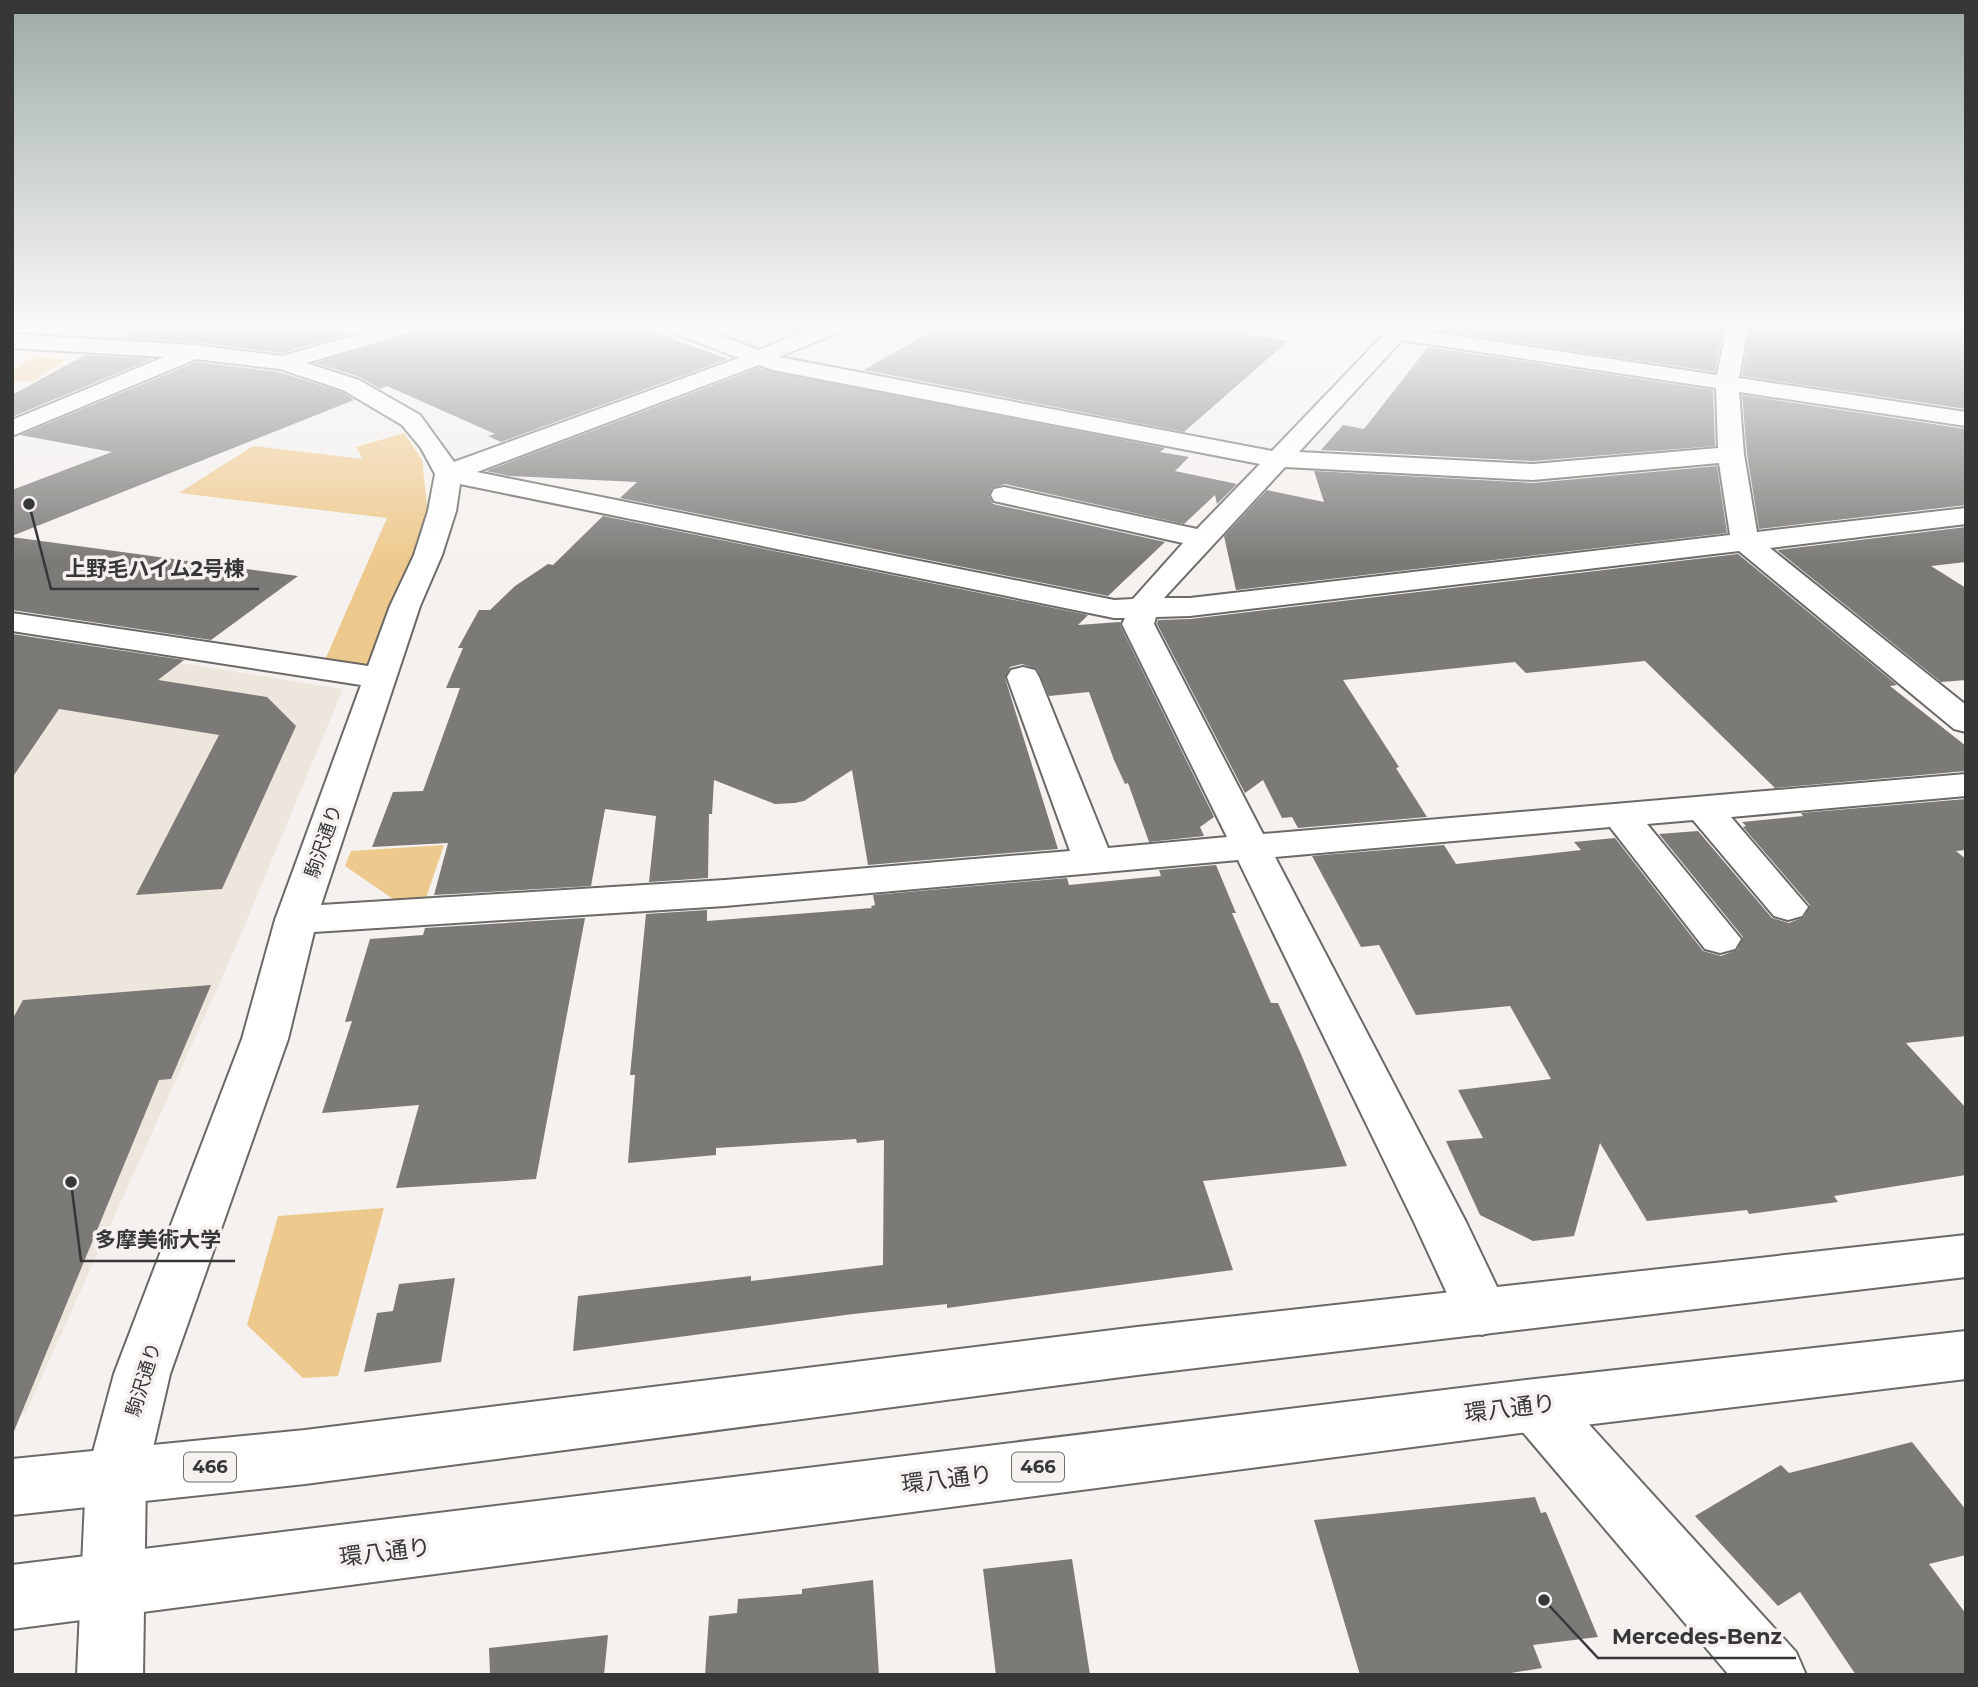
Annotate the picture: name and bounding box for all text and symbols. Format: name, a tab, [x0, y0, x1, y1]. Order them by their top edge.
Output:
callout: 上野毛ハイム2号棟	[51, 547, 259, 589]
text: 上野毛ハイム2号棟	[65, 556, 245, 581]
street label: 駒沢通り	[300, 801, 347, 881]
callout: 多摩美術大学	[81, 1219, 235, 1261]
text: 多摩美術大学	[95, 1227, 221, 1252]
street label: 駒沢通り	[121, 1339, 166, 1419]
street label: 環八通り	[1463, 1388, 1557, 1428]
road number: 466	[184, 1452, 236, 1482]
road number: 466	[1012, 1452, 1064, 1482]
street label: 環八通り	[900, 1459, 994, 1499]
street label: 環八通り	[338, 1532, 432, 1572]
callout: Mercedes-Benz	[1598, 1616, 1796, 1658]
text: Mercedes-Benz	[1612, 1624, 1782, 1649]

